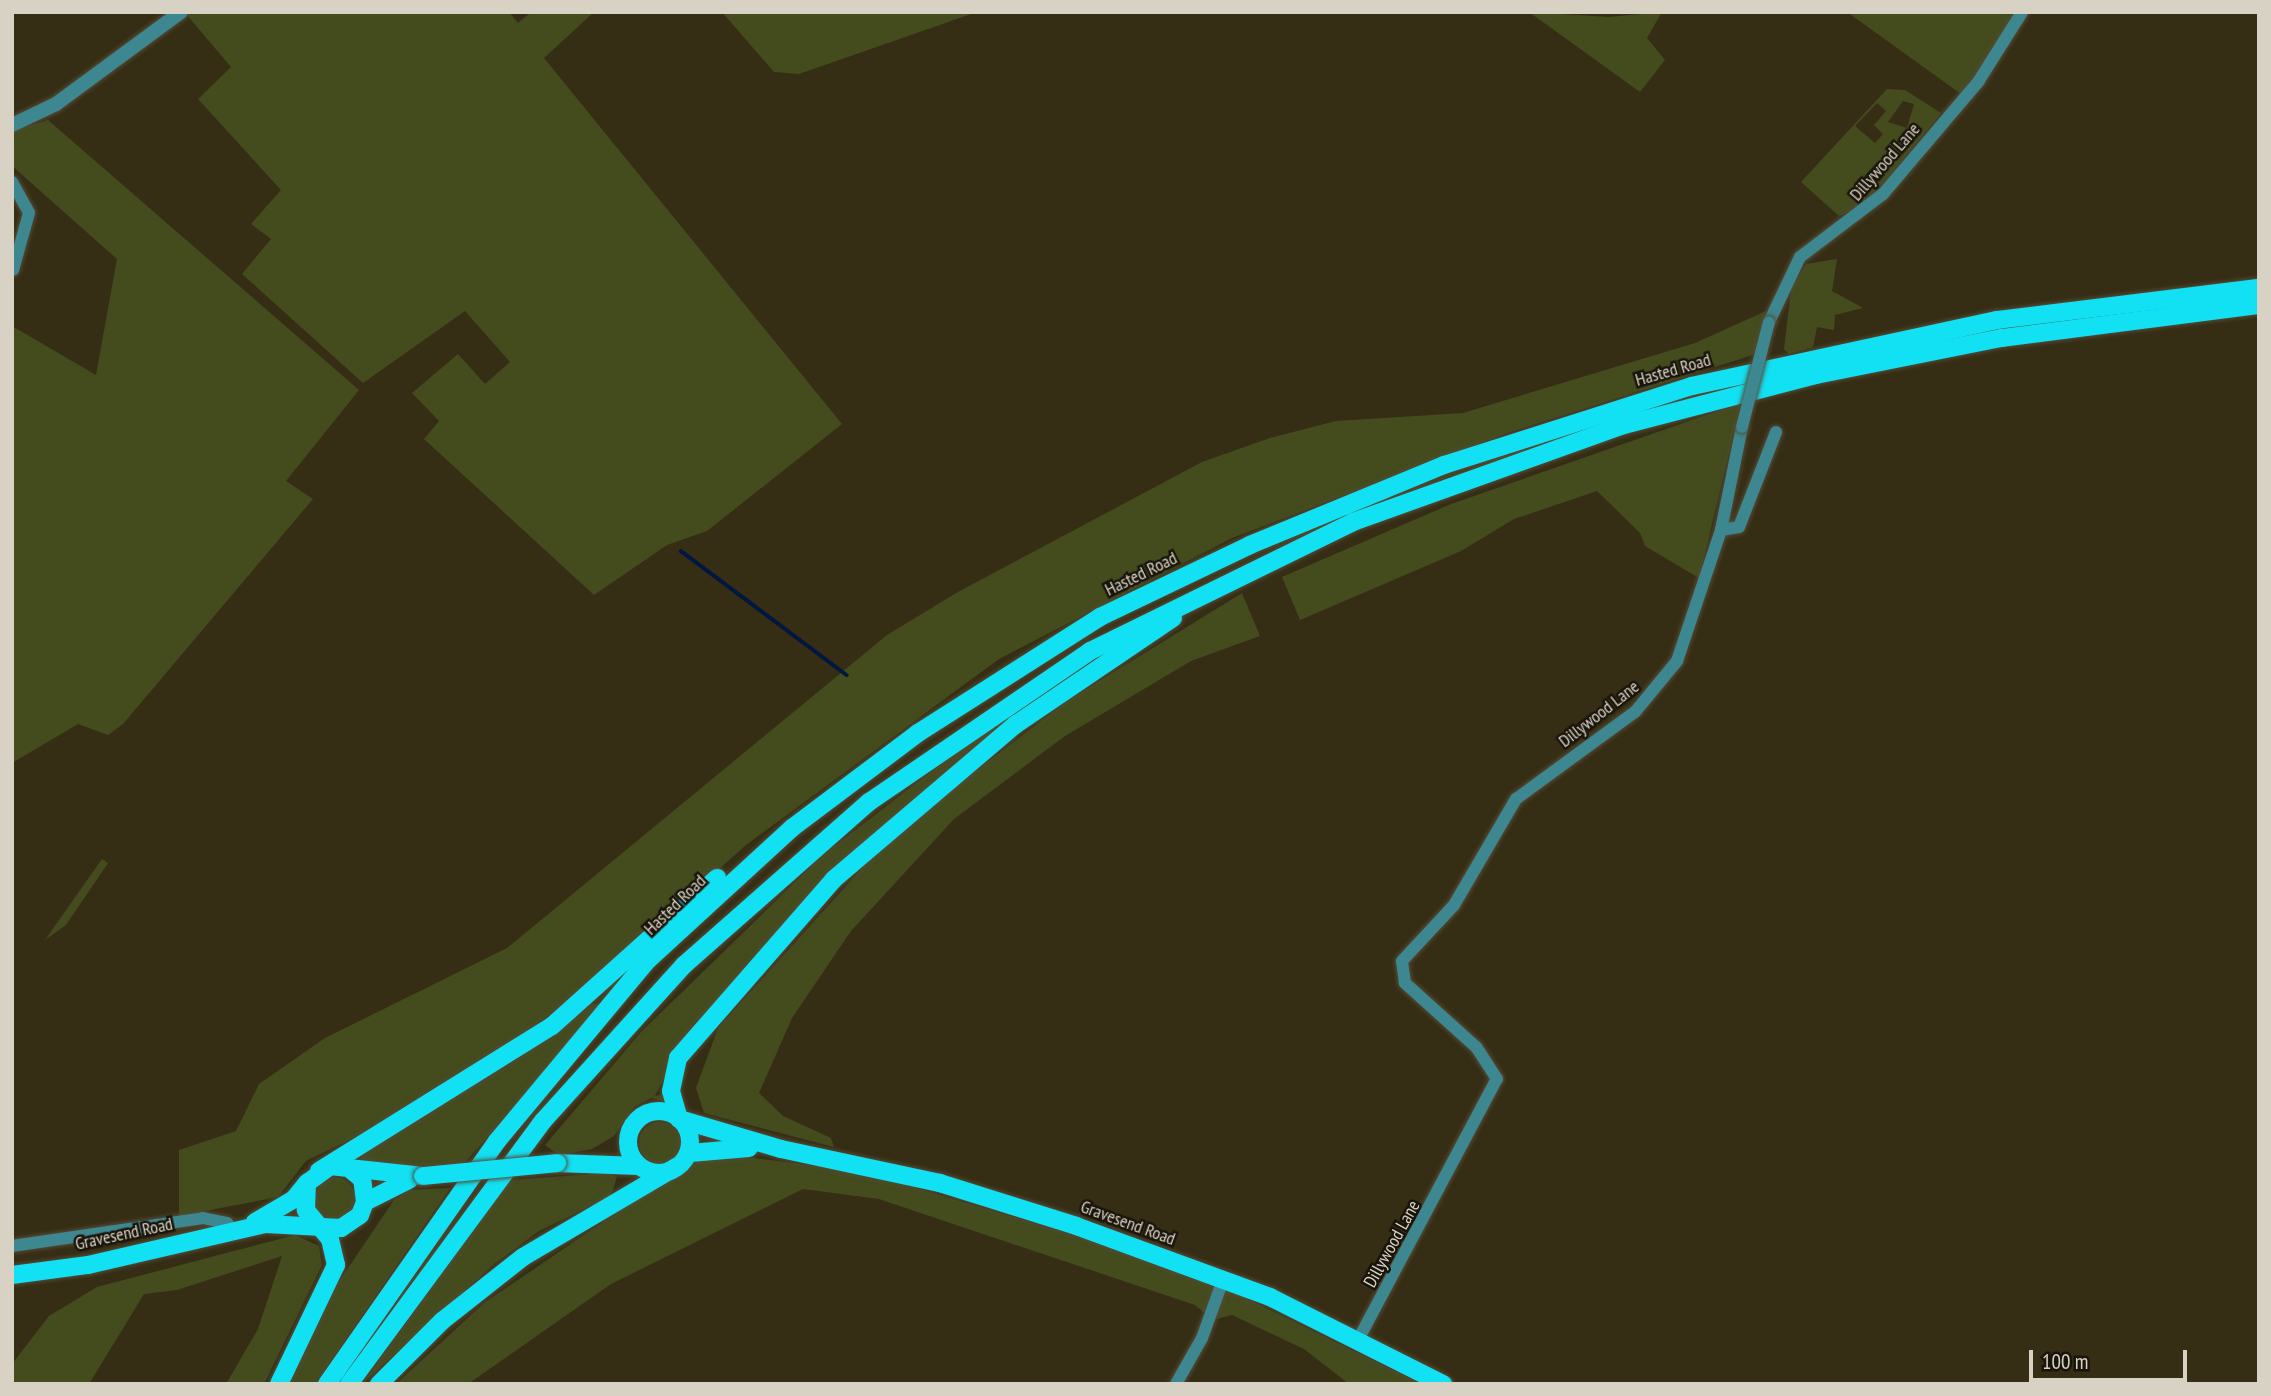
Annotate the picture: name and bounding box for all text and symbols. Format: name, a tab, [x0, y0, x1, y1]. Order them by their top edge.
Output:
street label: Dillywood Lane	[1845, 119, 1925, 205]
street label: Hasted Road	[1633, 349, 1713, 391]
street label: Hasted Road	[1101, 547, 1181, 601]
street label: Dillywood Lane	[1555, 676, 1643, 752]
street label: Hasted Road	[640, 870, 710, 940]
street label: Gravesend Road	[1078, 1196, 1178, 1250]
street label: Dillywood Lane	[1359, 1197, 1425, 1291]
street label: Gravesend Road	[73, 1213, 175, 1255]
scale bar	[2033, 1336, 2190, 1380]
text: 100 m	[2042, 1348, 2088, 1375]

